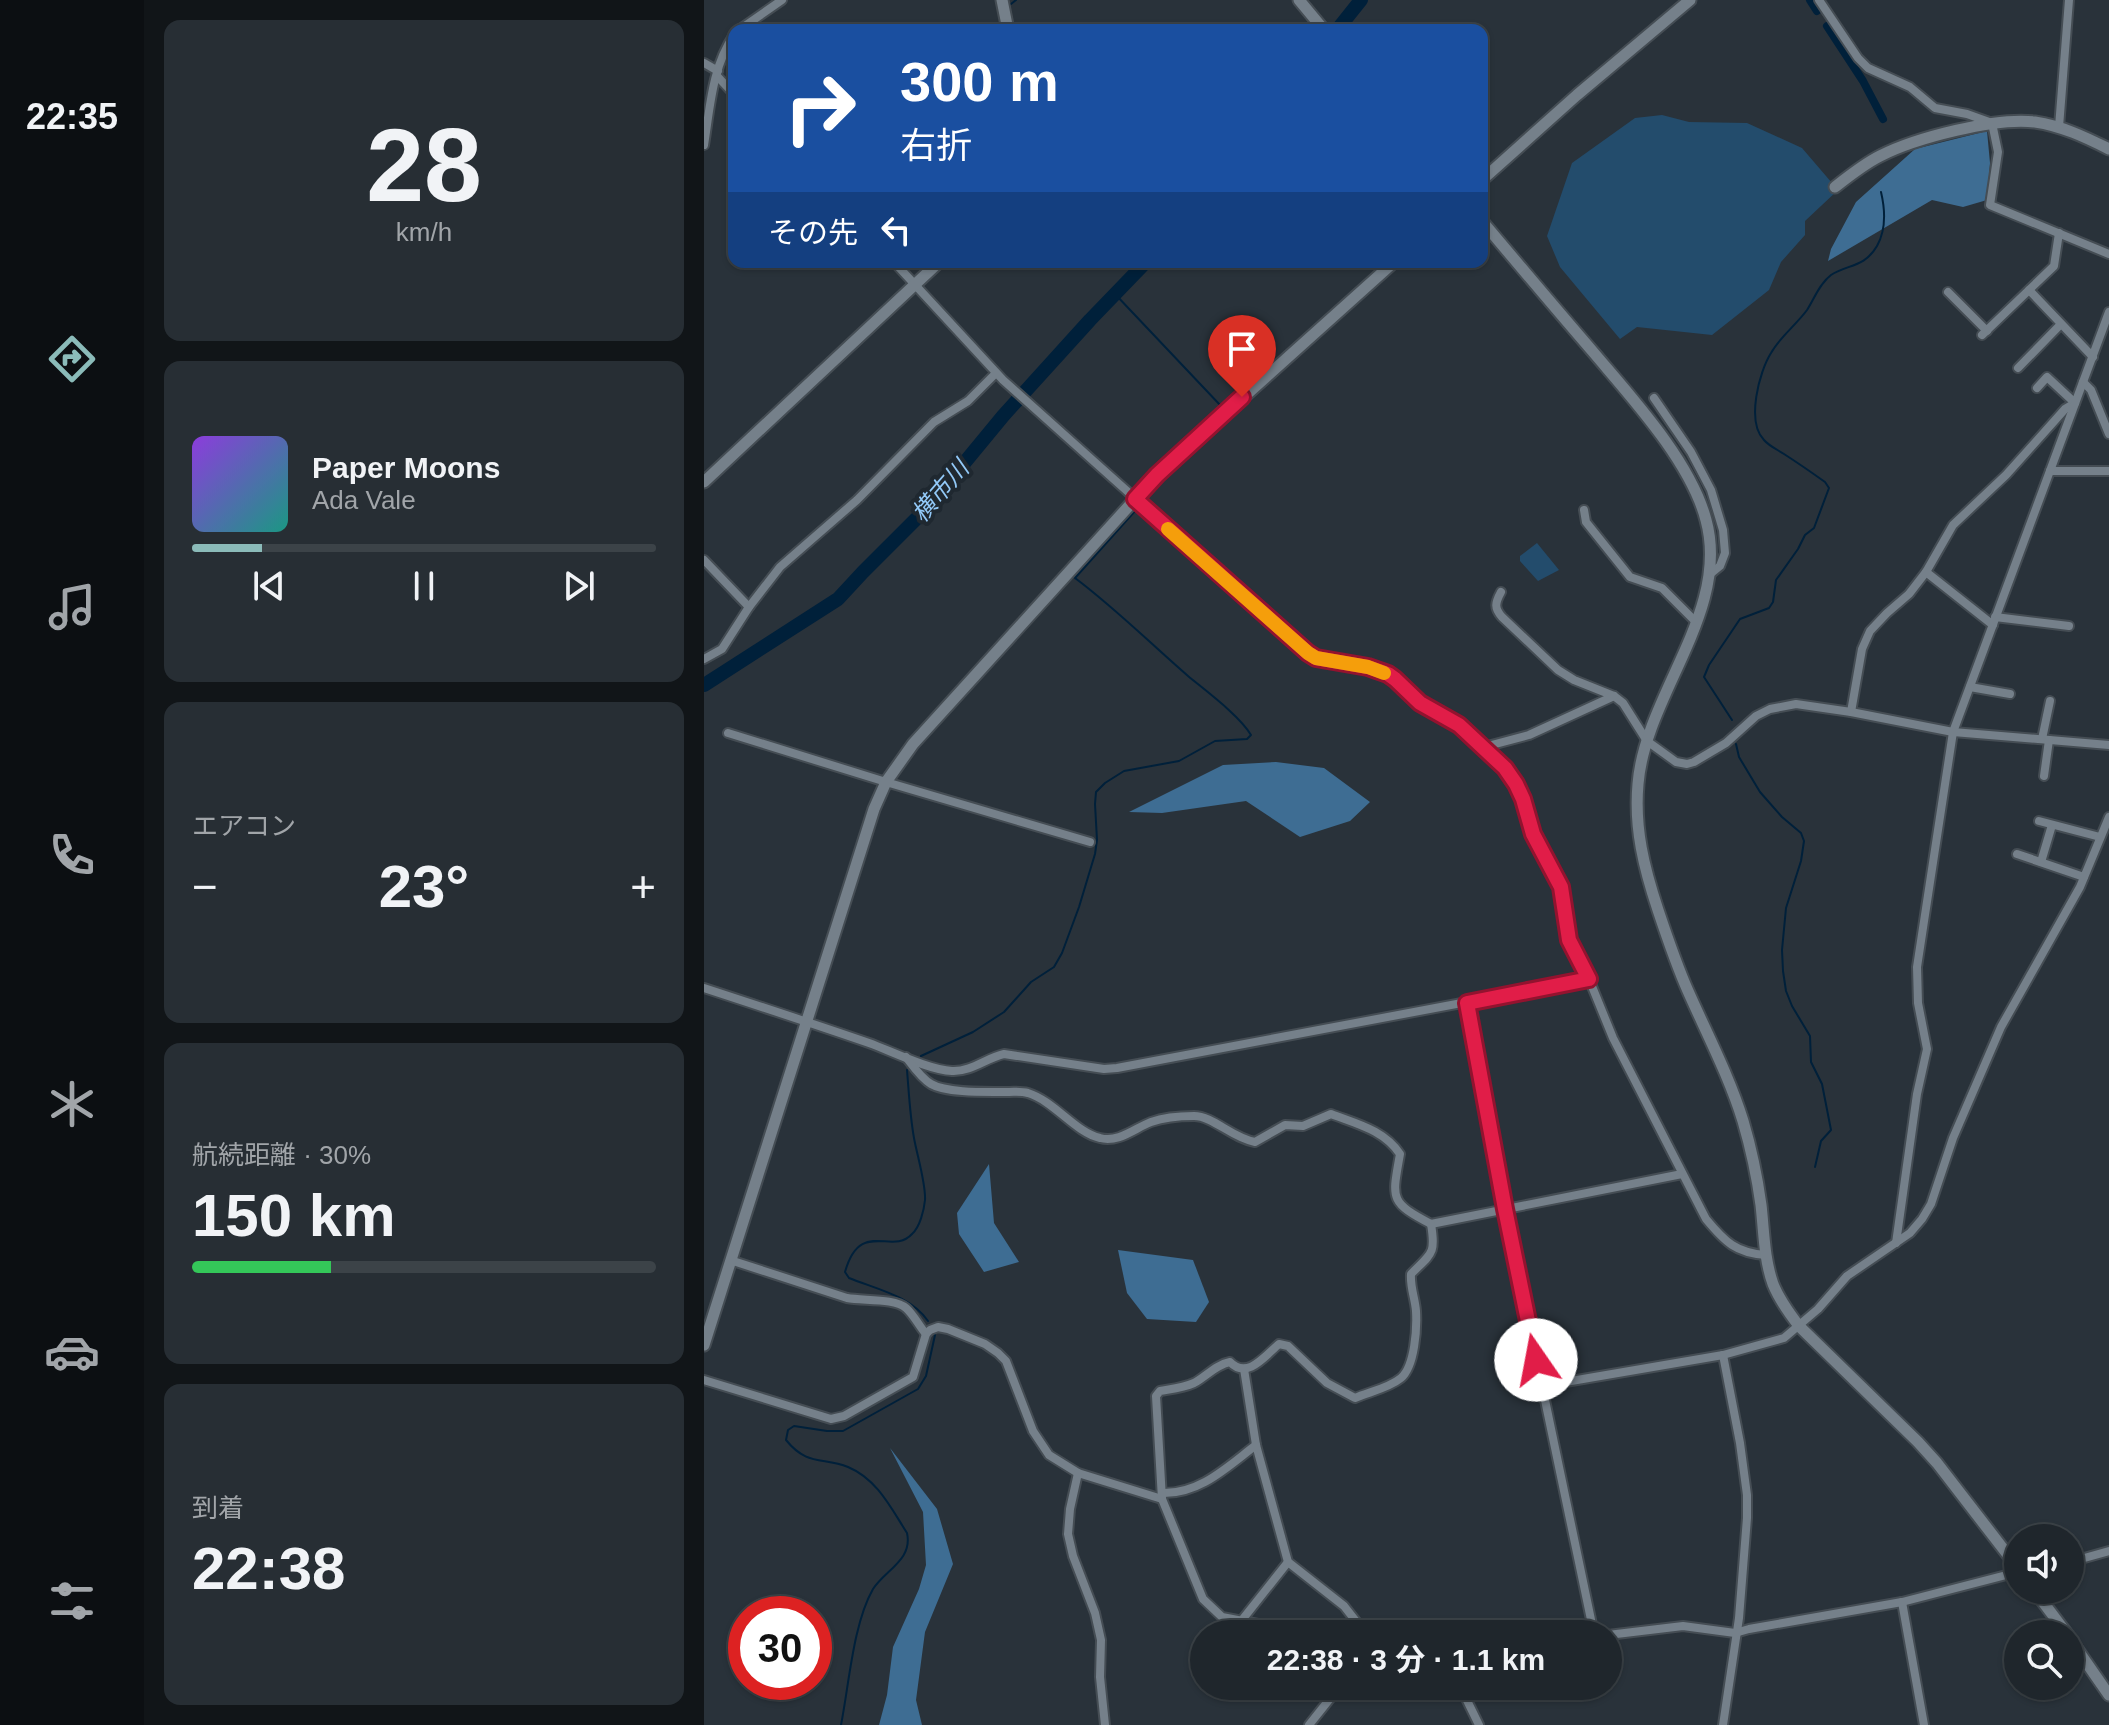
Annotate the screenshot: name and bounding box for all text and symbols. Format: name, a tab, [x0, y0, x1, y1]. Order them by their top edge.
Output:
text: 300 m	[900, 50, 1059, 113]
icon: right	[768, 56, 872, 160]
text: 22:35	[26, 96, 118, 137]
text: 28	[366, 107, 482, 223]
text: 右折	[900, 125, 972, 166]
icon: left	[874, 208, 918, 252]
text: その先	[768, 216, 858, 249]
text: km/h	[396, 217, 452, 247]
pin	[1208, 315, 1276, 397]
icon: arrive	[1220, 327, 1264, 371]
icon: directions	[44, 331, 100, 387]
text: Paper Moons	[312, 451, 500, 484]
water label: 横市川	[906, 453, 976, 527]
text: Ada Vale	[312, 485, 416, 515]
icon: previous	[247, 564, 291, 608]
icon: pause	[402, 564, 446, 608]
icon: next	[557, 564, 601, 608]
icon: music	[44, 579, 100, 635]
text: エアコン	[192, 811, 296, 841]
icon: phone	[44, 827, 100, 883]
text: 23°	[379, 853, 469, 920]
text: −	[192, 862, 218, 911]
text: +	[630, 862, 656, 911]
icon: climate	[44, 1076, 100, 1132]
text: 航続距離 · 30%	[192, 1140, 371, 1170]
text: 150 km	[192, 1182, 396, 1249]
position arrow	[1494, 1318, 1578, 1402]
icon: car	[44, 1324, 100, 1380]
text: 到着	[192, 1493, 244, 1523]
map controls	[2004, 1524, 2084, 1700]
button: sound	[2004, 1524, 2084, 1604]
text: 22:38	[192, 1535, 345, 1602]
icon: filters	[44, 1573, 100, 1629]
speed limit sign: 30	[728, 1596, 832, 1700]
button: search	[2004, 1620, 2084, 1700]
text: 22:38 · 3 分 · 1.1 km	[1267, 1643, 1545, 1676]

